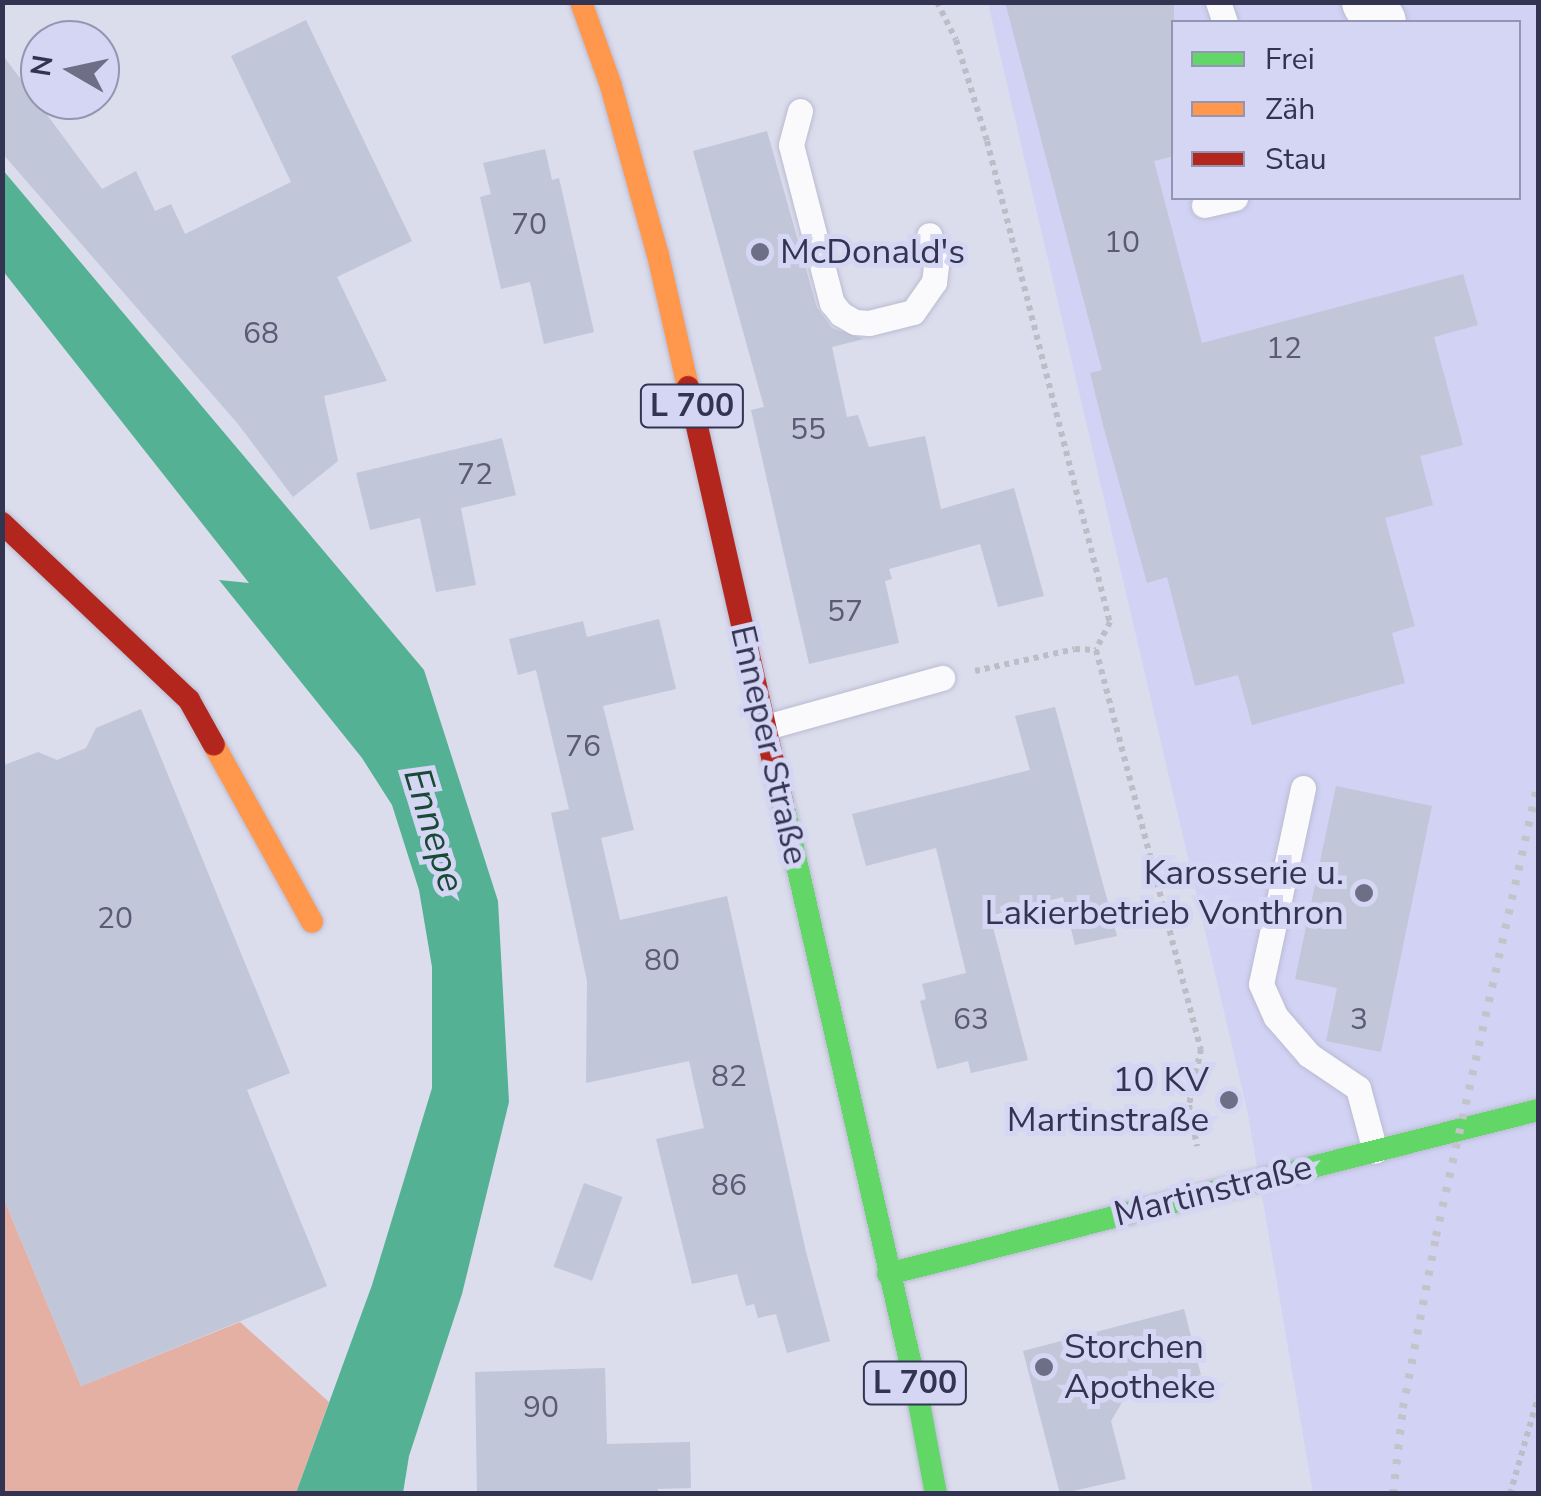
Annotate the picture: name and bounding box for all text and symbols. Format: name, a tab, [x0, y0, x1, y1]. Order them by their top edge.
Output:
north arrow	[20, 20, 120, 120]
legend	[1171, 20, 1521, 200]
text: Frei	[1265, 39, 1315, 80]
text: N	[22, 52, 63, 79]
text: Zäh	[1265, 89, 1315, 130]
text: Stau	[1265, 139, 1327, 180]
house number: 70	[511, 207, 547, 243]
house number: 10	[1104, 225, 1140, 261]
place label: McDonald's	[780, 231, 965, 273]
marker: McDonald's	[749, 241, 771, 263]
house number: 68	[243, 316, 279, 352]
house number: 12	[1266, 331, 1302, 367]
road number: L 700	[640, 379, 744, 433]
house number: 55	[790, 412, 826, 448]
house number: 72	[457, 457, 493, 493]
house number: 57	[827, 594, 863, 630]
street label: Enneper Straße	[721, 621, 817, 869]
house number: 76	[565, 729, 601, 765]
water label: Ennepe	[393, 762, 475, 898]
place label: Karosserie u. Lakierbetrieb Vonthron	[985, 852, 1344, 934]
marker: Karosserie u. Lakierbetrieb Vonthron	[1353, 882, 1375, 904]
house number: 20	[97, 901, 133, 937]
house number: 80	[644, 943, 680, 979]
house number: 63	[953, 1002, 989, 1038]
house number: 3	[1350, 1002, 1368, 1038]
house number: 82	[711, 1059, 747, 1095]
place label: 10 KV Martinstraße	[1007, 1059, 1209, 1141]
marker: 10 KV Martinstraße	[1218, 1089, 1240, 1111]
street label: Martinstraße	[1110, 1146, 1316, 1236]
house number: 86	[711, 1168, 747, 1204]
place label: Storchen Apotheke	[1064, 1326, 1216, 1408]
road number: L 700	[862, 1356, 968, 1410]
marker: Storchen Apotheke	[1033, 1356, 1055, 1378]
house number: 90	[523, 1390, 559, 1426]

